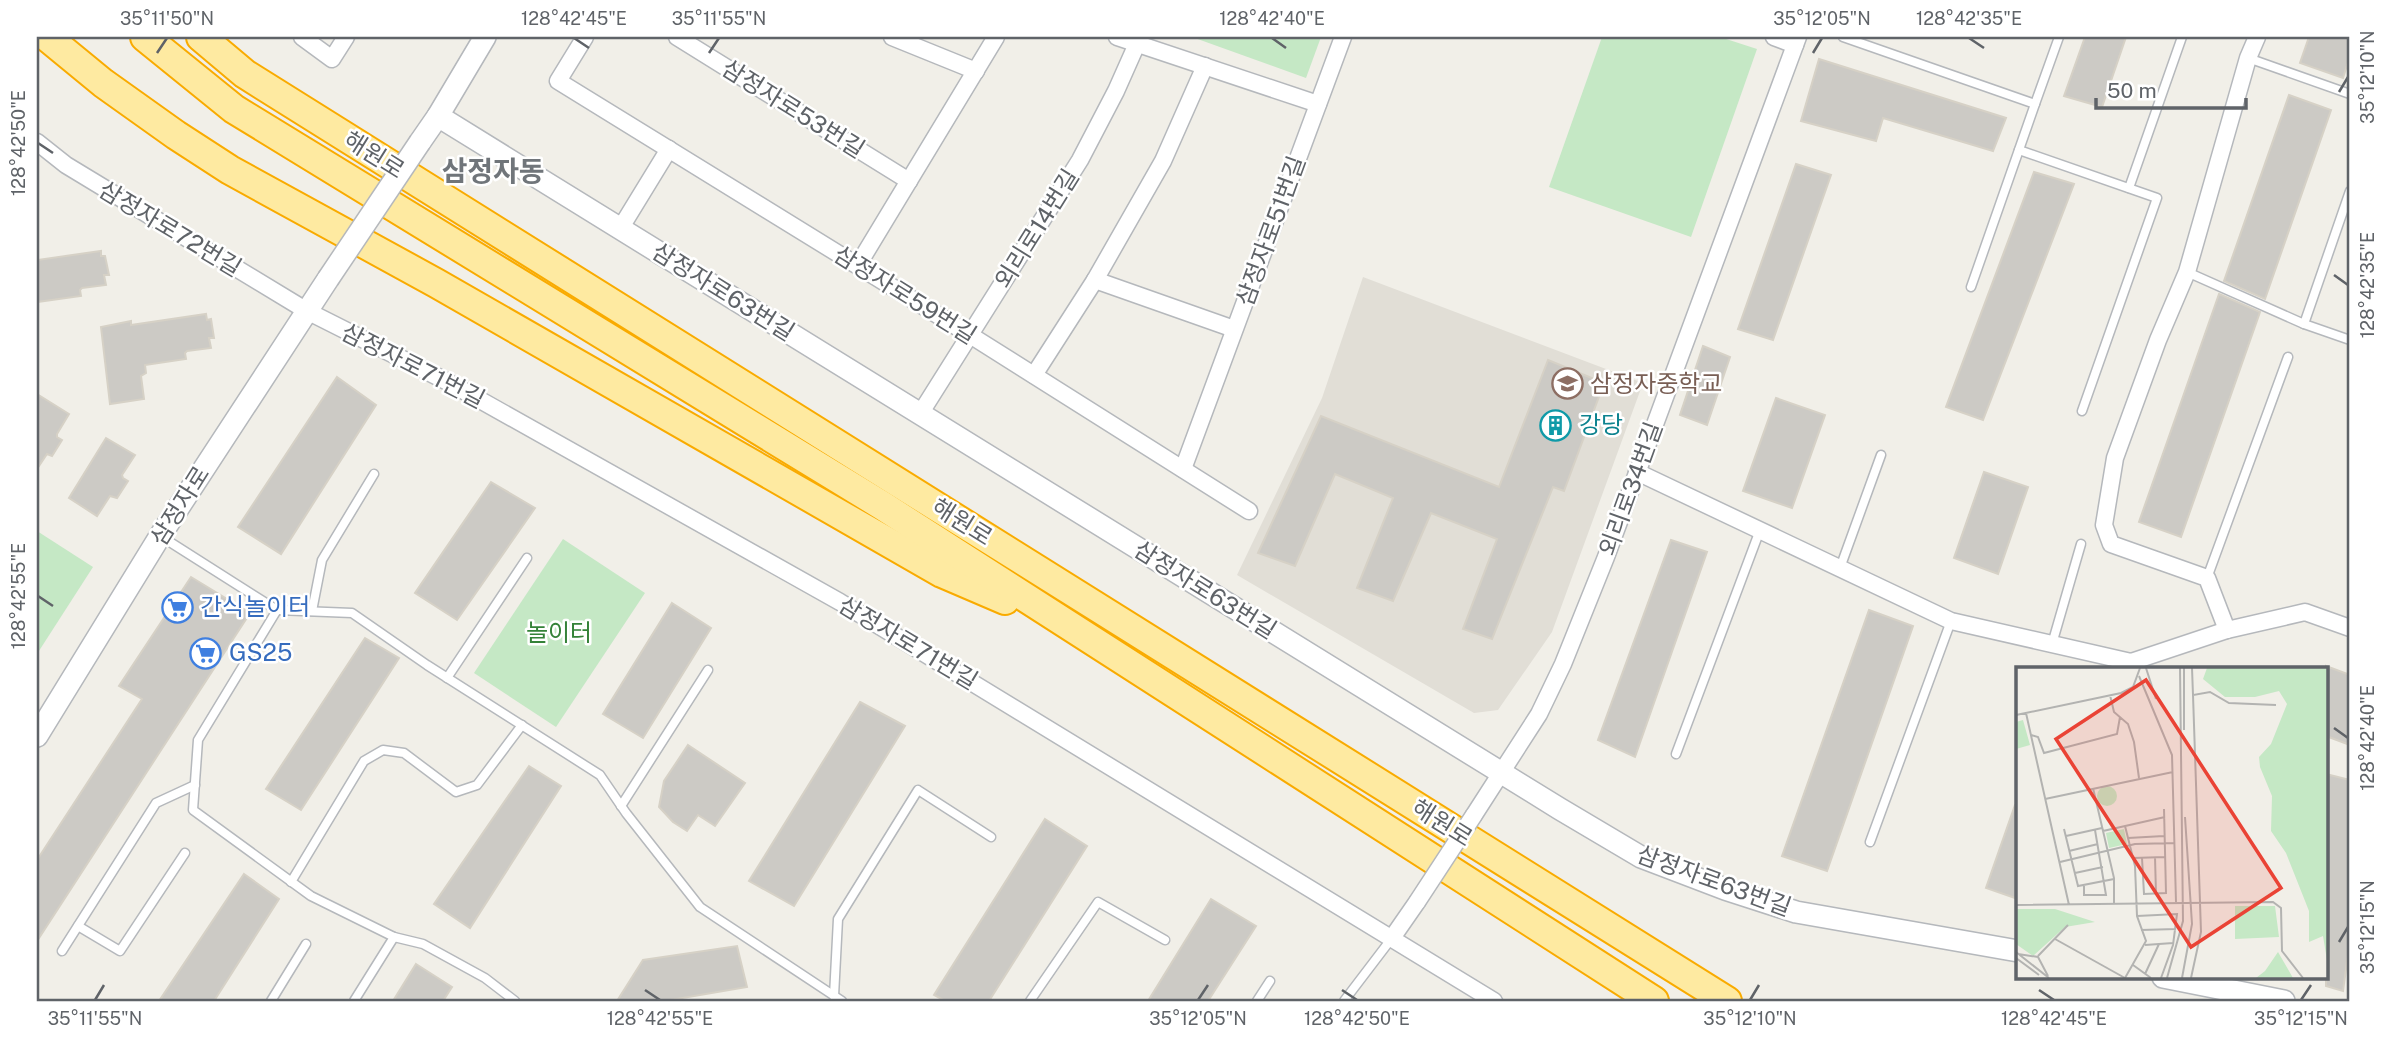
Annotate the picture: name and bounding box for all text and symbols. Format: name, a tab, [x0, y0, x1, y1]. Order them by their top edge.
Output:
text: 35°11'50"N	[120, 8, 214, 29]
text: 128°42'45"E	[521, 8, 627, 29]
text: 35°11'55"N	[672, 8, 766, 29]
text: 128°42'40"E	[1219, 8, 1325, 29]
text: 35°12'05"N	[1773, 8, 1871, 29]
text: 128°42'35"E	[1916, 8, 2022, 29]
text: 35°12'10"N	[2357, 30, 2378, 124]
street label: 삼정자로53번길	[717, 53, 870, 163]
scale bar	[2096, 66, 2247, 110]
text: 50 m	[2107, 78, 2157, 103]
text: 128°42'50"E	[8, 90, 29, 196]
street label: 해원로	[339, 125, 410, 184]
street label: 삼정자로51번길	[1230, 152, 1310, 310]
district label: 삼정자동	[441, 154, 545, 187]
street label: 외리로14번길	[988, 164, 1084, 293]
street label: 삼정자로72번길	[94, 175, 247, 282]
text: 128°42'35"E	[2357, 232, 2378, 338]
street label: 삼정자로63번길	[647, 236, 800, 346]
street label: 삼정자로59번길	[829, 239, 982, 349]
street label: 삼정자로71번길	[337, 317, 490, 413]
school or university icon: 삼정자중학교	[1550, 367, 1584, 401]
place label: 삼정자중학교	[1590, 369, 1722, 397]
building icon: 강당	[1539, 408, 1573, 442]
place label: 강당	[1579, 410, 1623, 438]
street label: 외리로34번길	[1593, 418, 1667, 559]
street label: 삼정자로	[144, 461, 214, 550]
street label: 해원로	[927, 492, 998, 551]
street label: 삼정자로63번길	[1129, 534, 1282, 644]
text: 128°42'55"E	[8, 543, 29, 649]
supermarket icon: 간식놀이터	[160, 590, 194, 624]
street label: 삼정자로71번길	[834, 590, 983, 695]
place label: 간식놀이터	[200, 592, 310, 620]
park label: 놀이터	[526, 618, 592, 646]
supermarket icon: GS25	[189, 636, 223, 670]
place label: GS25	[229, 638, 292, 666]
inset map	[2016, 667, 2328, 978]
text: 128°42'40"E	[2357, 685, 2378, 791]
street label: 해원로	[1407, 793, 1478, 852]
street label: 삼정자로63번길	[1633, 839, 1795, 921]
text: 35°12'15"N	[2357, 880, 2378, 974]
text: 35°11'55"N	[48, 1008, 142, 1029]
text: 128°42'55"E	[607, 1008, 713, 1029]
text: 35°12'05"N	[1149, 1008, 1247, 1029]
text: 128°42'50"E	[1304, 1008, 1410, 1029]
text: 35°12'10"N	[1703, 1008, 1797, 1029]
text: 128°42'45"E	[2001, 1008, 2107, 1029]
text: 35°12'15"N	[2254, 1008, 2348, 1029]

